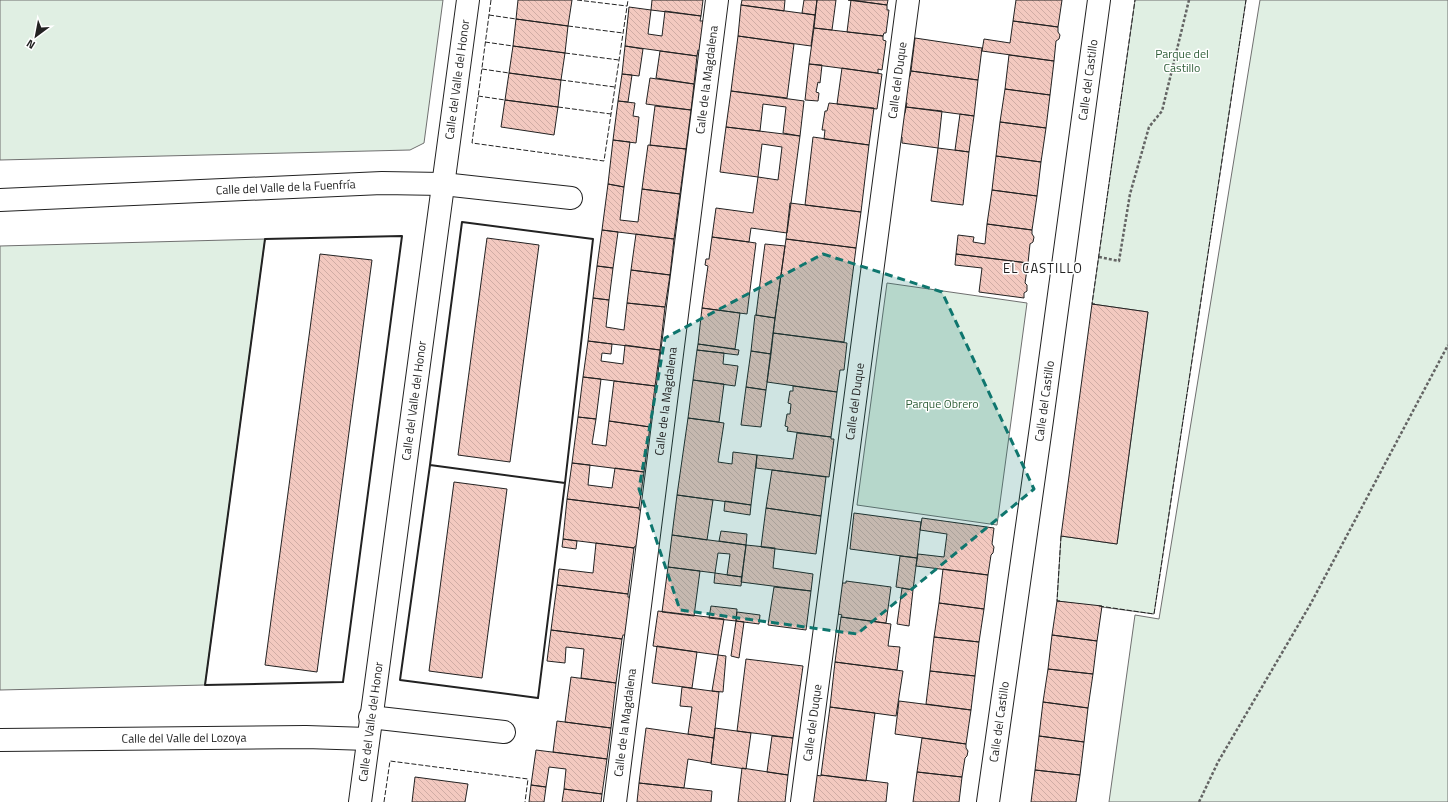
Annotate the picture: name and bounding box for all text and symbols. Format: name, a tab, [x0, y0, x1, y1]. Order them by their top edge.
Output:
north arrow	[16, 16, 56, 56]
street label: Calle del Valle del Honor	[439, 18, 474, 141]
street label: Calle de la Magdalena	[690, 24, 723, 135]
text: N	[23, 36, 38, 53]
street label: Calle del Castillo	[1073, 38, 1103, 122]
street label: Calle del Duque	[882, 41, 911, 120]
park label: Parque del Castillo	[1155, 44, 1209, 77]
street label: Calle del Valle de la Fuenfría	[215, 174, 356, 199]
district label: EL CASTILLO	[1003, 258, 1083, 278]
street label: Calle del Valle del Honor	[396, 339, 431, 462]
street label: Calle de la Magdalena	[649, 346, 682, 457]
street label: Calle del Castillo	[1029, 359, 1059, 443]
street label: Calle del Duque	[840, 362, 869, 441]
park label: Parque Obrero	[905, 394, 979, 413]
street label: Calle del Valle del Honor	[353, 661, 388, 783]
street label: Calle de la Magdalena	[608, 667, 641, 778]
street label: Calle del Castillo	[984, 680, 1014, 763]
street label: Calle del Duque	[797, 683, 826, 762]
street label: Calle del Valle del Lozoya	[121, 728, 246, 748]

